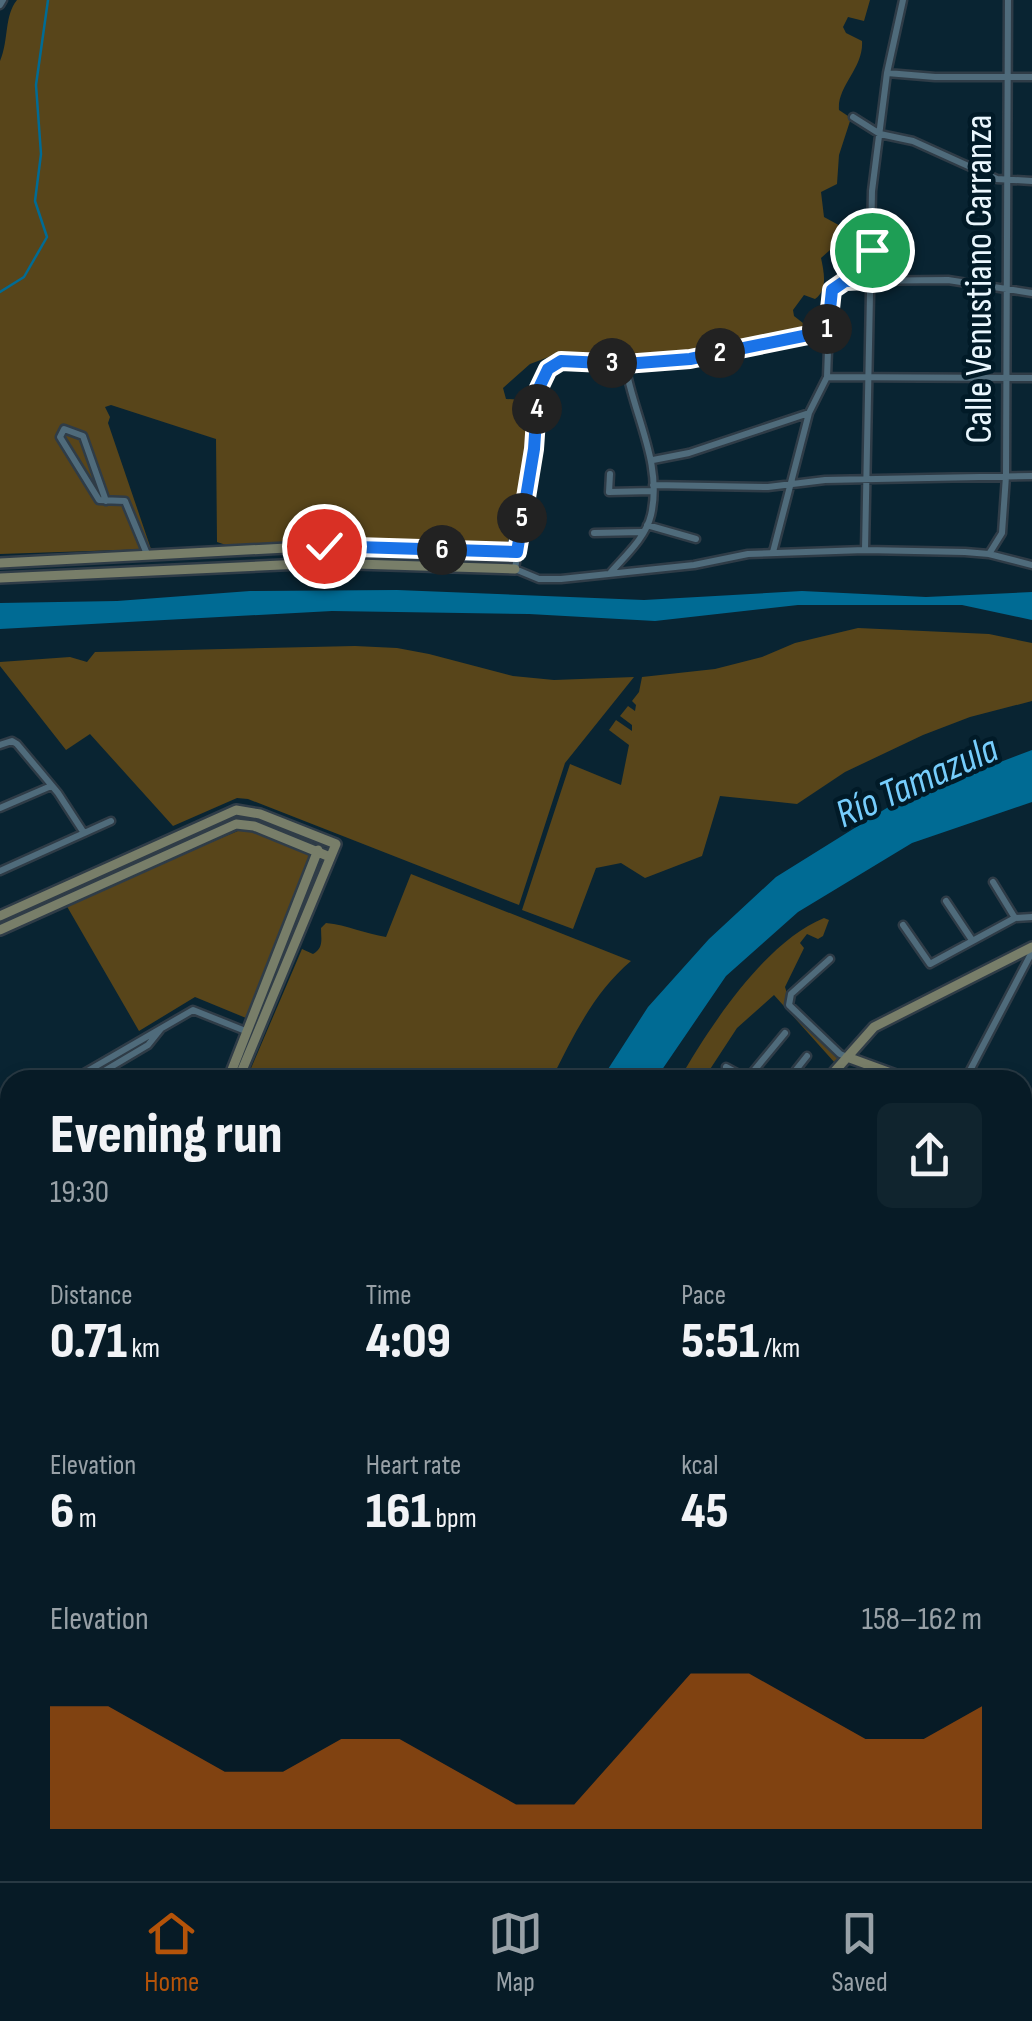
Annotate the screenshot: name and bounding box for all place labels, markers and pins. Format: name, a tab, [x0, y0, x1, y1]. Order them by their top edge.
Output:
pin	[830, 208, 915, 293]
pin: 1	[802, 304, 852, 354]
pin: 2	[695, 328, 745, 378]
pin: 3	[587, 338, 637, 388]
pin: 4	[512, 384, 562, 434]
pin: 5	[497, 493, 547, 543]
pin	[282, 504, 367, 589]
pin: 6	[417, 525, 467, 575]

